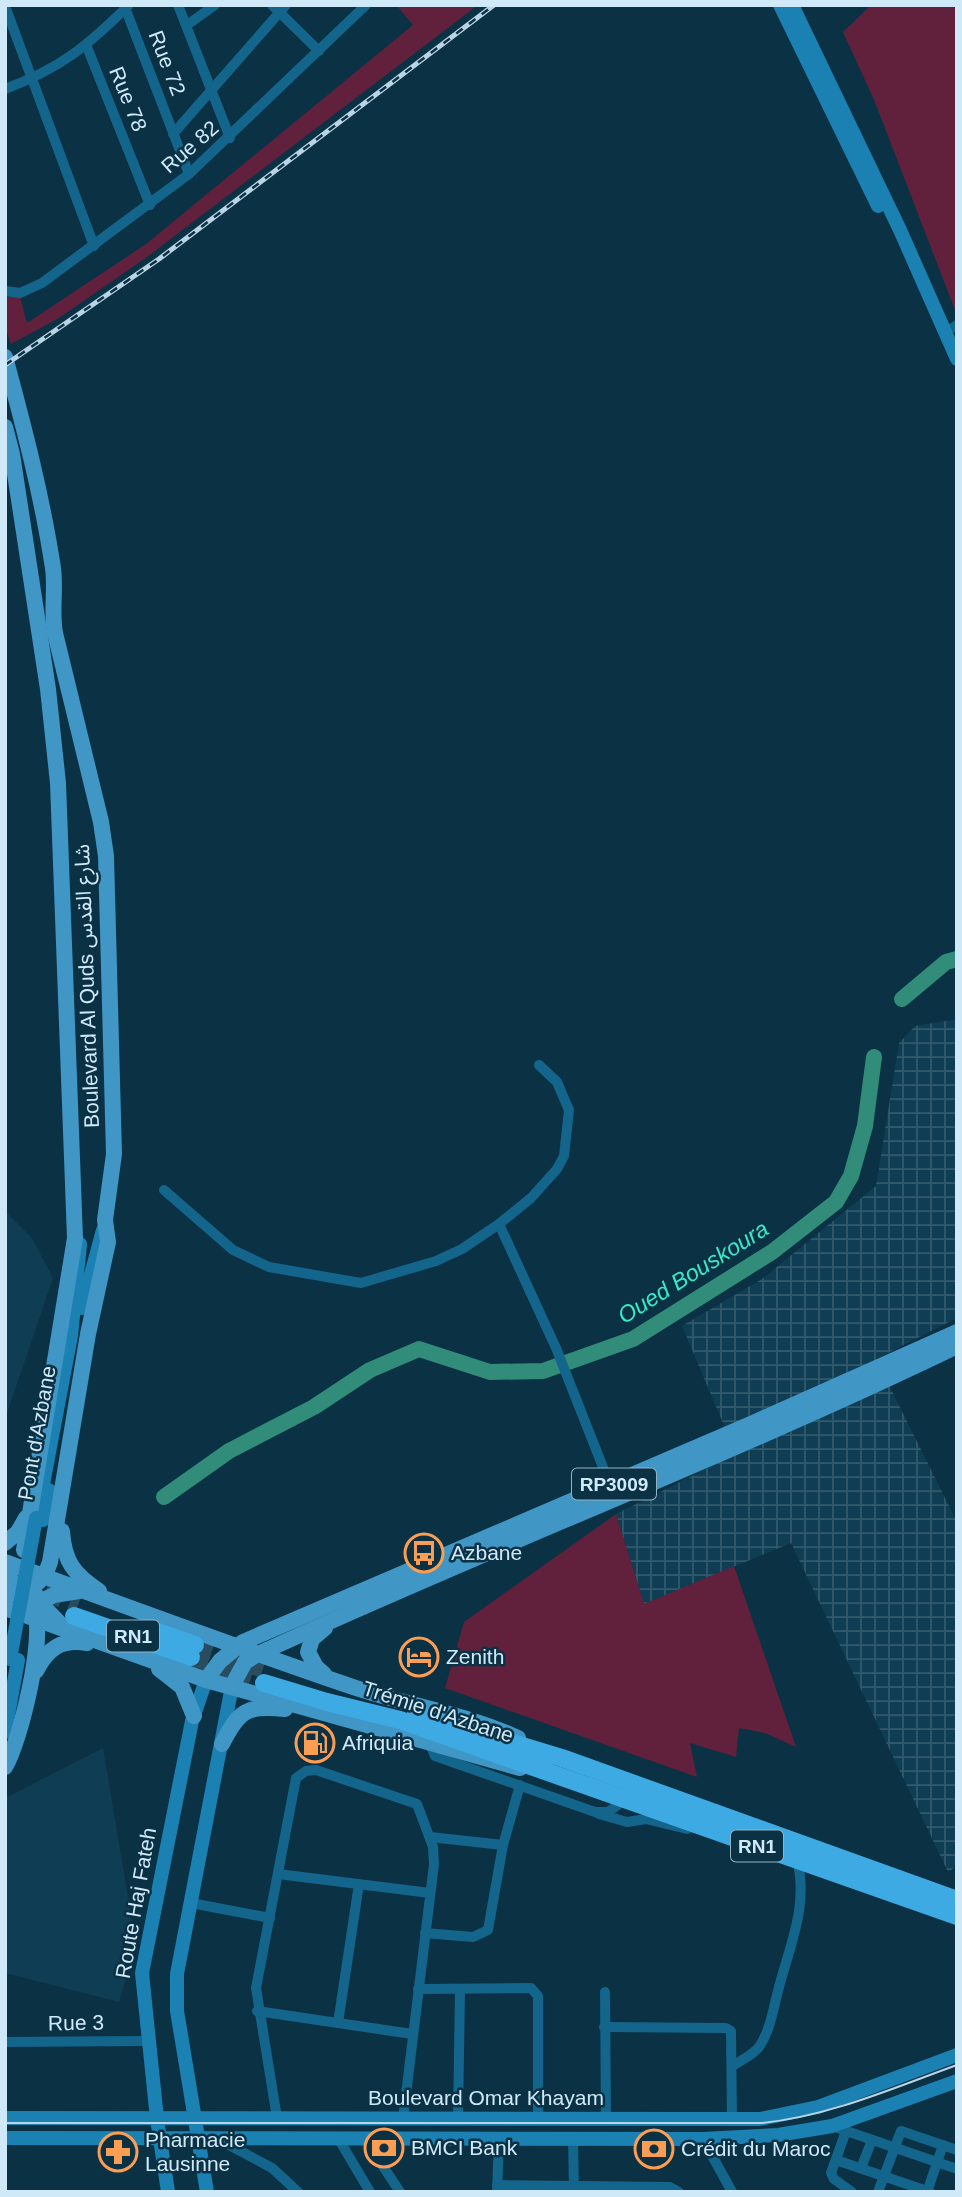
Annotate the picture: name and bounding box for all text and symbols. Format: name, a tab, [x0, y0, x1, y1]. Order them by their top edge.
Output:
street label: Rue 72	[145, 27, 190, 99]
street label: Rue 78	[105, 63, 152, 135]
street label: Rue 82	[157, 116, 223, 178]
street label: Boulevard Al Quds شارع القدس	[70, 844, 107, 1128]
water label: Oued Bouskoura	[613, 1215, 773, 1329]
street label: Pont d'Azbane	[13, 1364, 60, 1502]
road number: RP3009	[572, 1468, 656, 1500]
bus stop icon: Azbane	[403, 1532, 445, 1574]
place label: Azbane	[451, 1541, 522, 1564]
road number: RN1	[107, 1620, 159, 1652]
hotel icon: Zenith	[398, 1636, 440, 1678]
place label: Zenith	[446, 1645, 504, 1668]
street label: Trémie d'Azbane	[360, 1676, 517, 1747]
fuel station icon: Afriquia	[294, 1722, 336, 1764]
place label: Afriquia	[342, 1731, 414, 1754]
street label: Route Haj Fateh	[111, 1826, 160, 1980]
road number: RN1	[731, 1830, 783, 1862]
street label: Rue 3	[48, 2011, 104, 2034]
street label: Boulevard Omar Khayam	[368, 2086, 604, 2109]
bank icon: BMCI Bank	[363, 2127, 405, 2169]
place label: Pharmacie Lausinne	[145, 2128, 245, 2175]
bank icon: Crédit du Maroc	[633, 2128, 675, 2170]
pharmacy icon: Pharmacie Lausinne	[97, 2131, 139, 2173]
place label: BMCI Bank	[411, 2136, 518, 2159]
place label: Crédit du Maroc	[681, 2137, 830, 2160]

